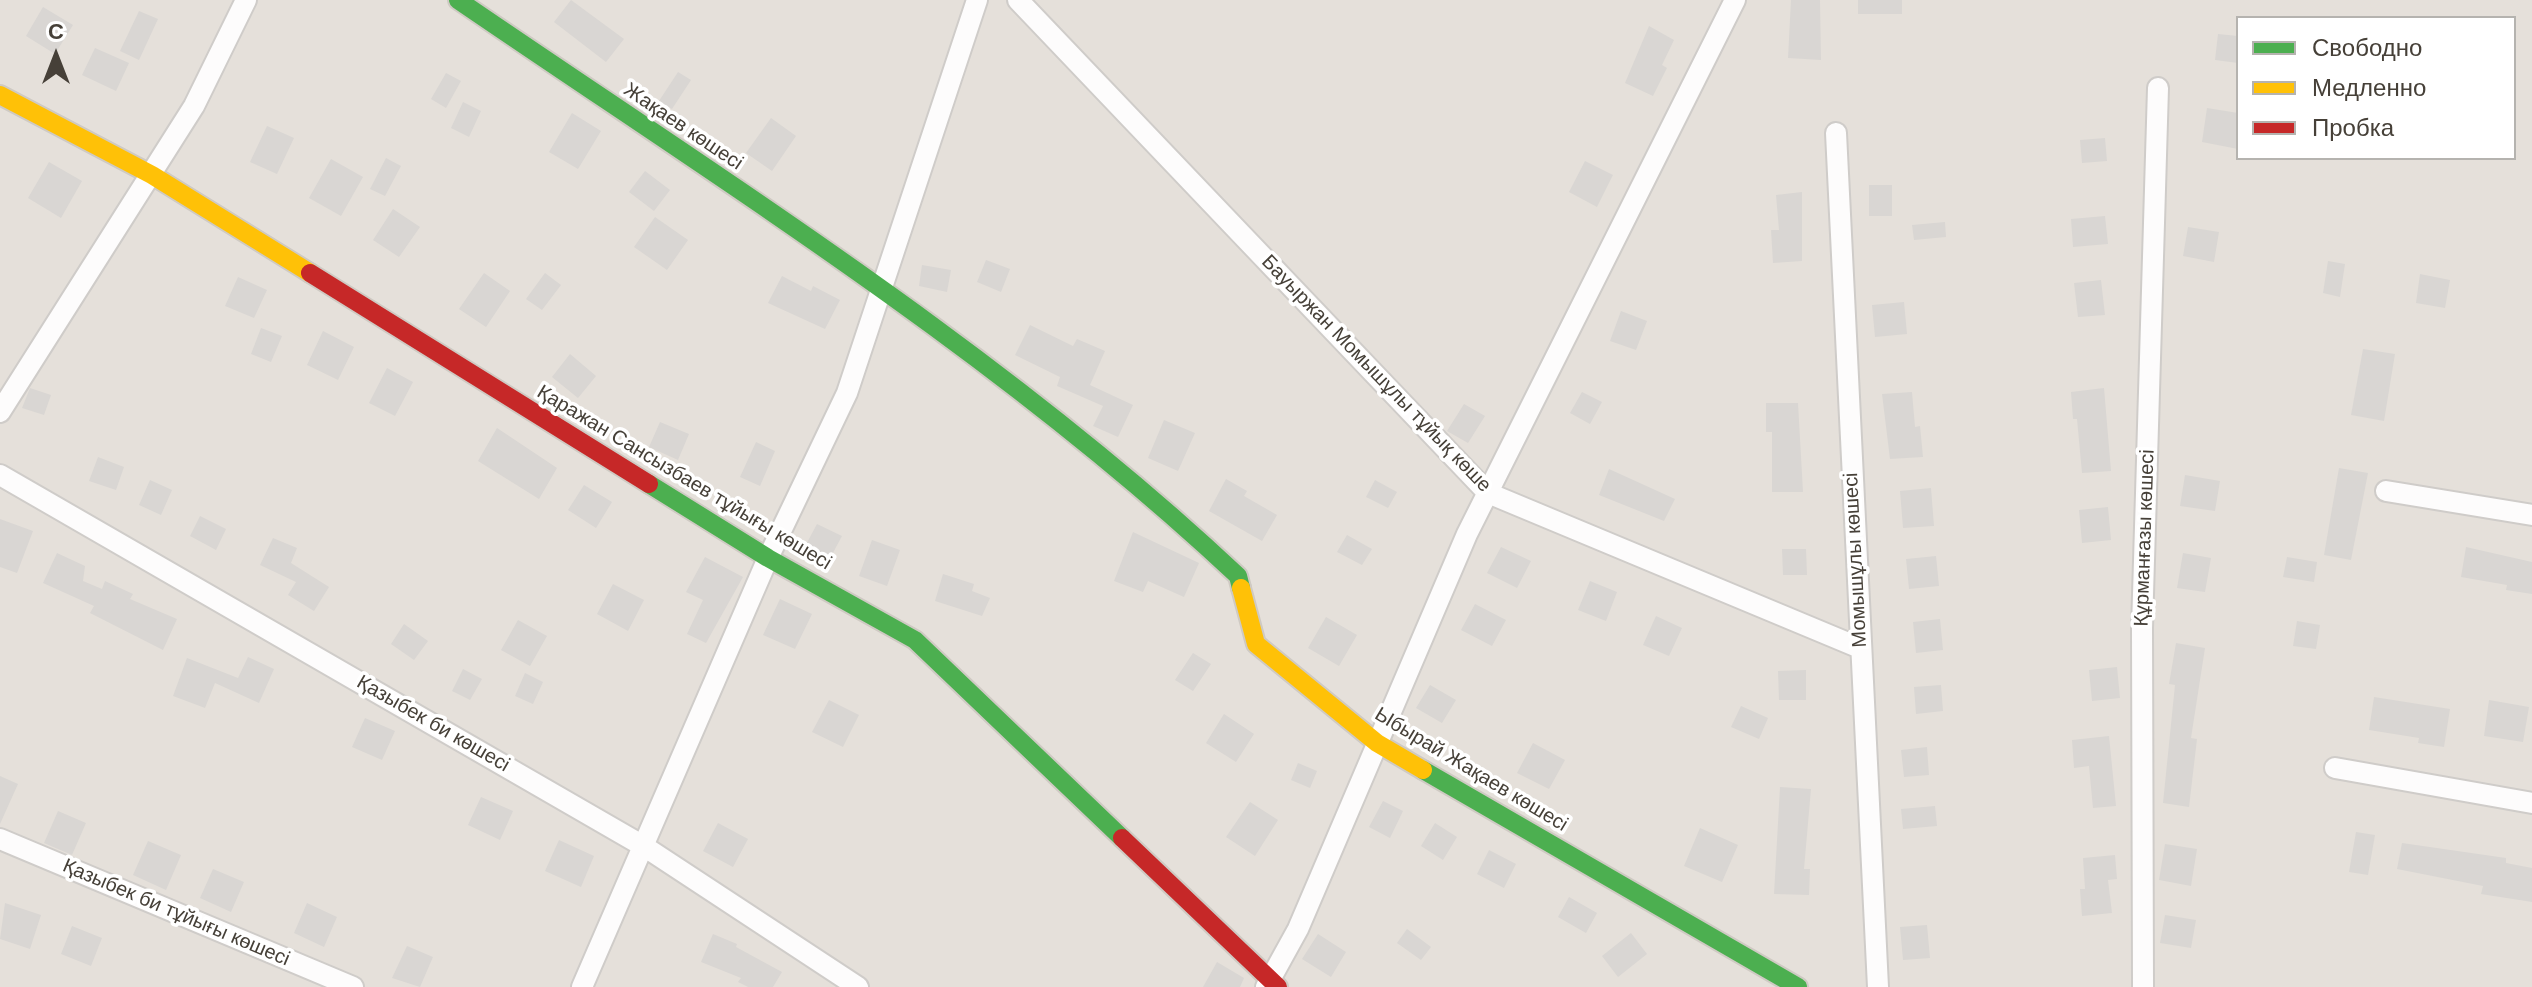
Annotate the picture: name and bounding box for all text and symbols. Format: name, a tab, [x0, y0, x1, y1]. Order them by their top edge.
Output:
north arrow	[16, 16, 96, 96]
legend	[2236, 16, 2516, 160]
text: С	[48, 19, 64, 44]
text: Свободно	[2312, 34, 2422, 61]
text: Медленно	[2312, 74, 2426, 101]
street label: Жақаев көшесі	[619, 78, 747, 176]
text: Пробка	[2312, 114, 2394, 141]
street label: Бауыржан Момышұлы тұйық көше	[1256, 250, 1496, 498]
street label: Қаражан Сансызбаев тұйығы көшесі	[532, 380, 836, 576]
street label: Құрманғазы көшесі	[2130, 449, 2160, 627]
street label: Момышұлы көшесі	[1839, 472, 1873, 648]
street label: Қазыбек би көшесі	[352, 671, 514, 777]
street label: Ыбырай Жақаев көшесі	[1370, 703, 1572, 837]
street label: Қазыбек би тұйығы көшесі	[59, 854, 293, 972]

